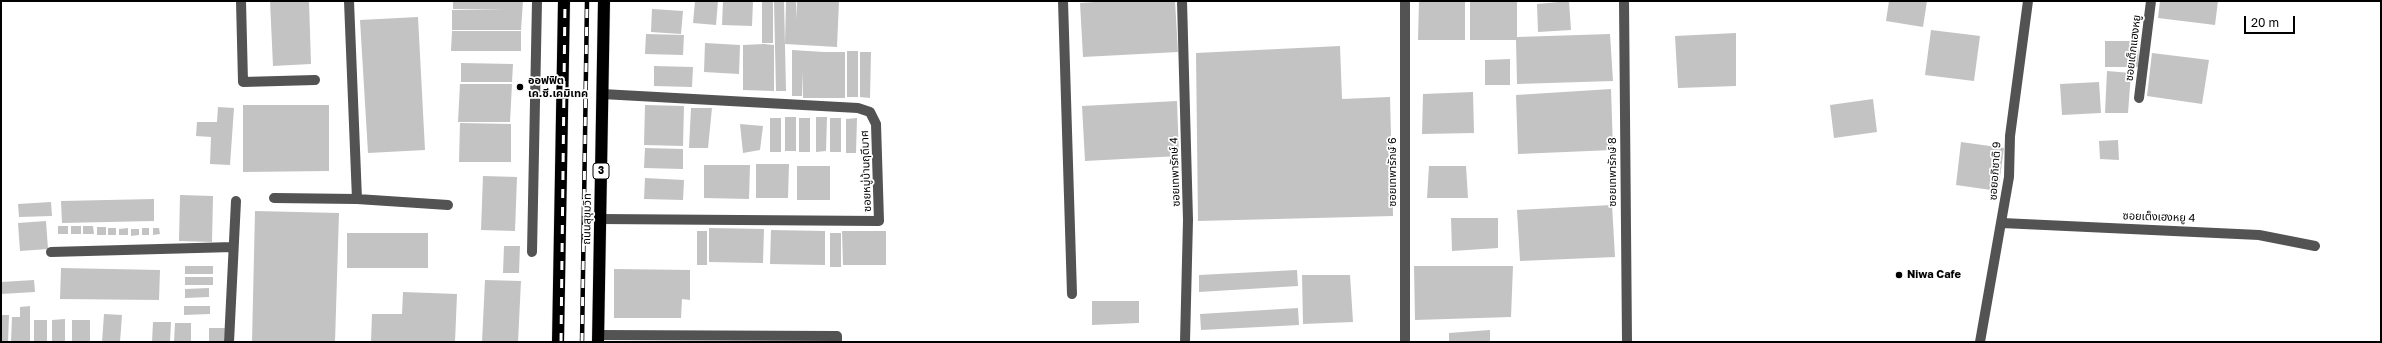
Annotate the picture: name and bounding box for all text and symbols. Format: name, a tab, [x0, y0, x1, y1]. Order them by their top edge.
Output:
scale bar	[2246, 8, 2297, 34]
street label: ซอยเต็กแฮงหยู	[2122, 14, 2144, 82]
text: 20 m	[2251, 15, 2279, 30]
place label: ออฟฟิต เค.ซี.เคมิเทค	[528, 74, 588, 100]
marker: ออฟฟิต เค.ซี.เคมิเทค	[515, 82, 525, 92]
street label: ซอยหมู่บ้านฤดีมาศ	[858, 130, 874, 212]
street label: ซอยเทพารักษ์ 4	[1167, 137, 1183, 207]
street label: ซอยเทพารักษ์ 6	[1386, 137, 1400, 207]
street label: ซอยเทพารักษ์ 8	[1606, 137, 1620, 207]
street label: ซอยอภิชาติ 9	[1986, 141, 2004, 201]
road number: 3	[593, 163, 609, 179]
street label: ถนนสุขุมวิท	[580, 193, 594, 245]
street label: ซอยเต็งเฮงหยู 4	[2122, 209, 2196, 225]
place label: Niwa Cafe	[1907, 268, 1961, 282]
marker: Niwa Cafe	[1894, 270, 1904, 280]

